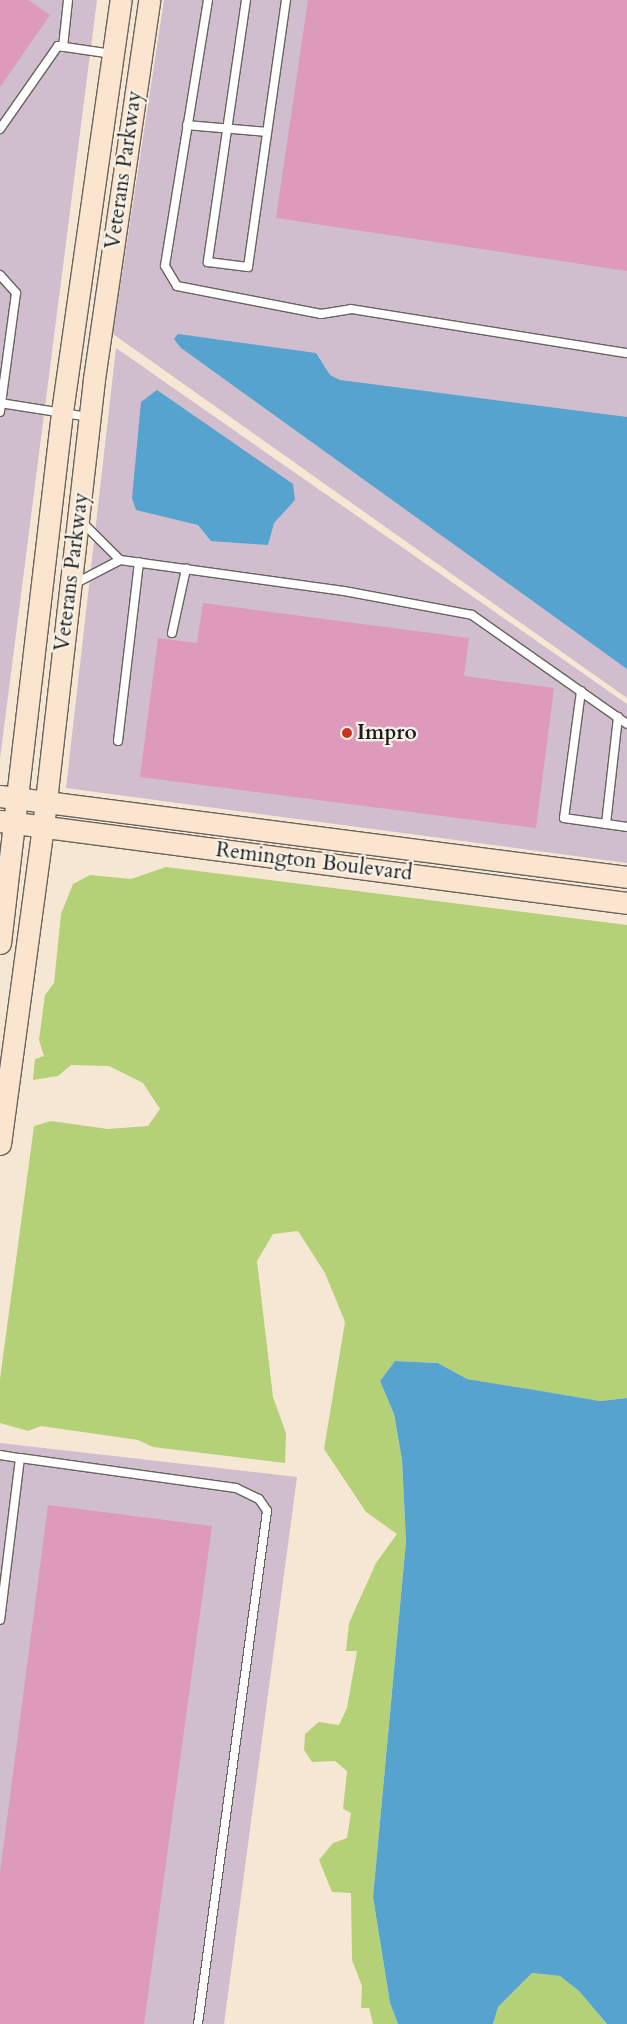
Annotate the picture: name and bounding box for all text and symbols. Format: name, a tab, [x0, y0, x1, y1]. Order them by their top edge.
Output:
street label: Veterans Parkway	[100, 89, 148, 251]
street label: Veterans Parkway	[50, 491, 94, 653]
place label: Impro	[357, 720, 417, 746]
marker: Impro	[341, 727, 353, 739]
street label: Remington Boulevard	[214, 837, 414, 887]

